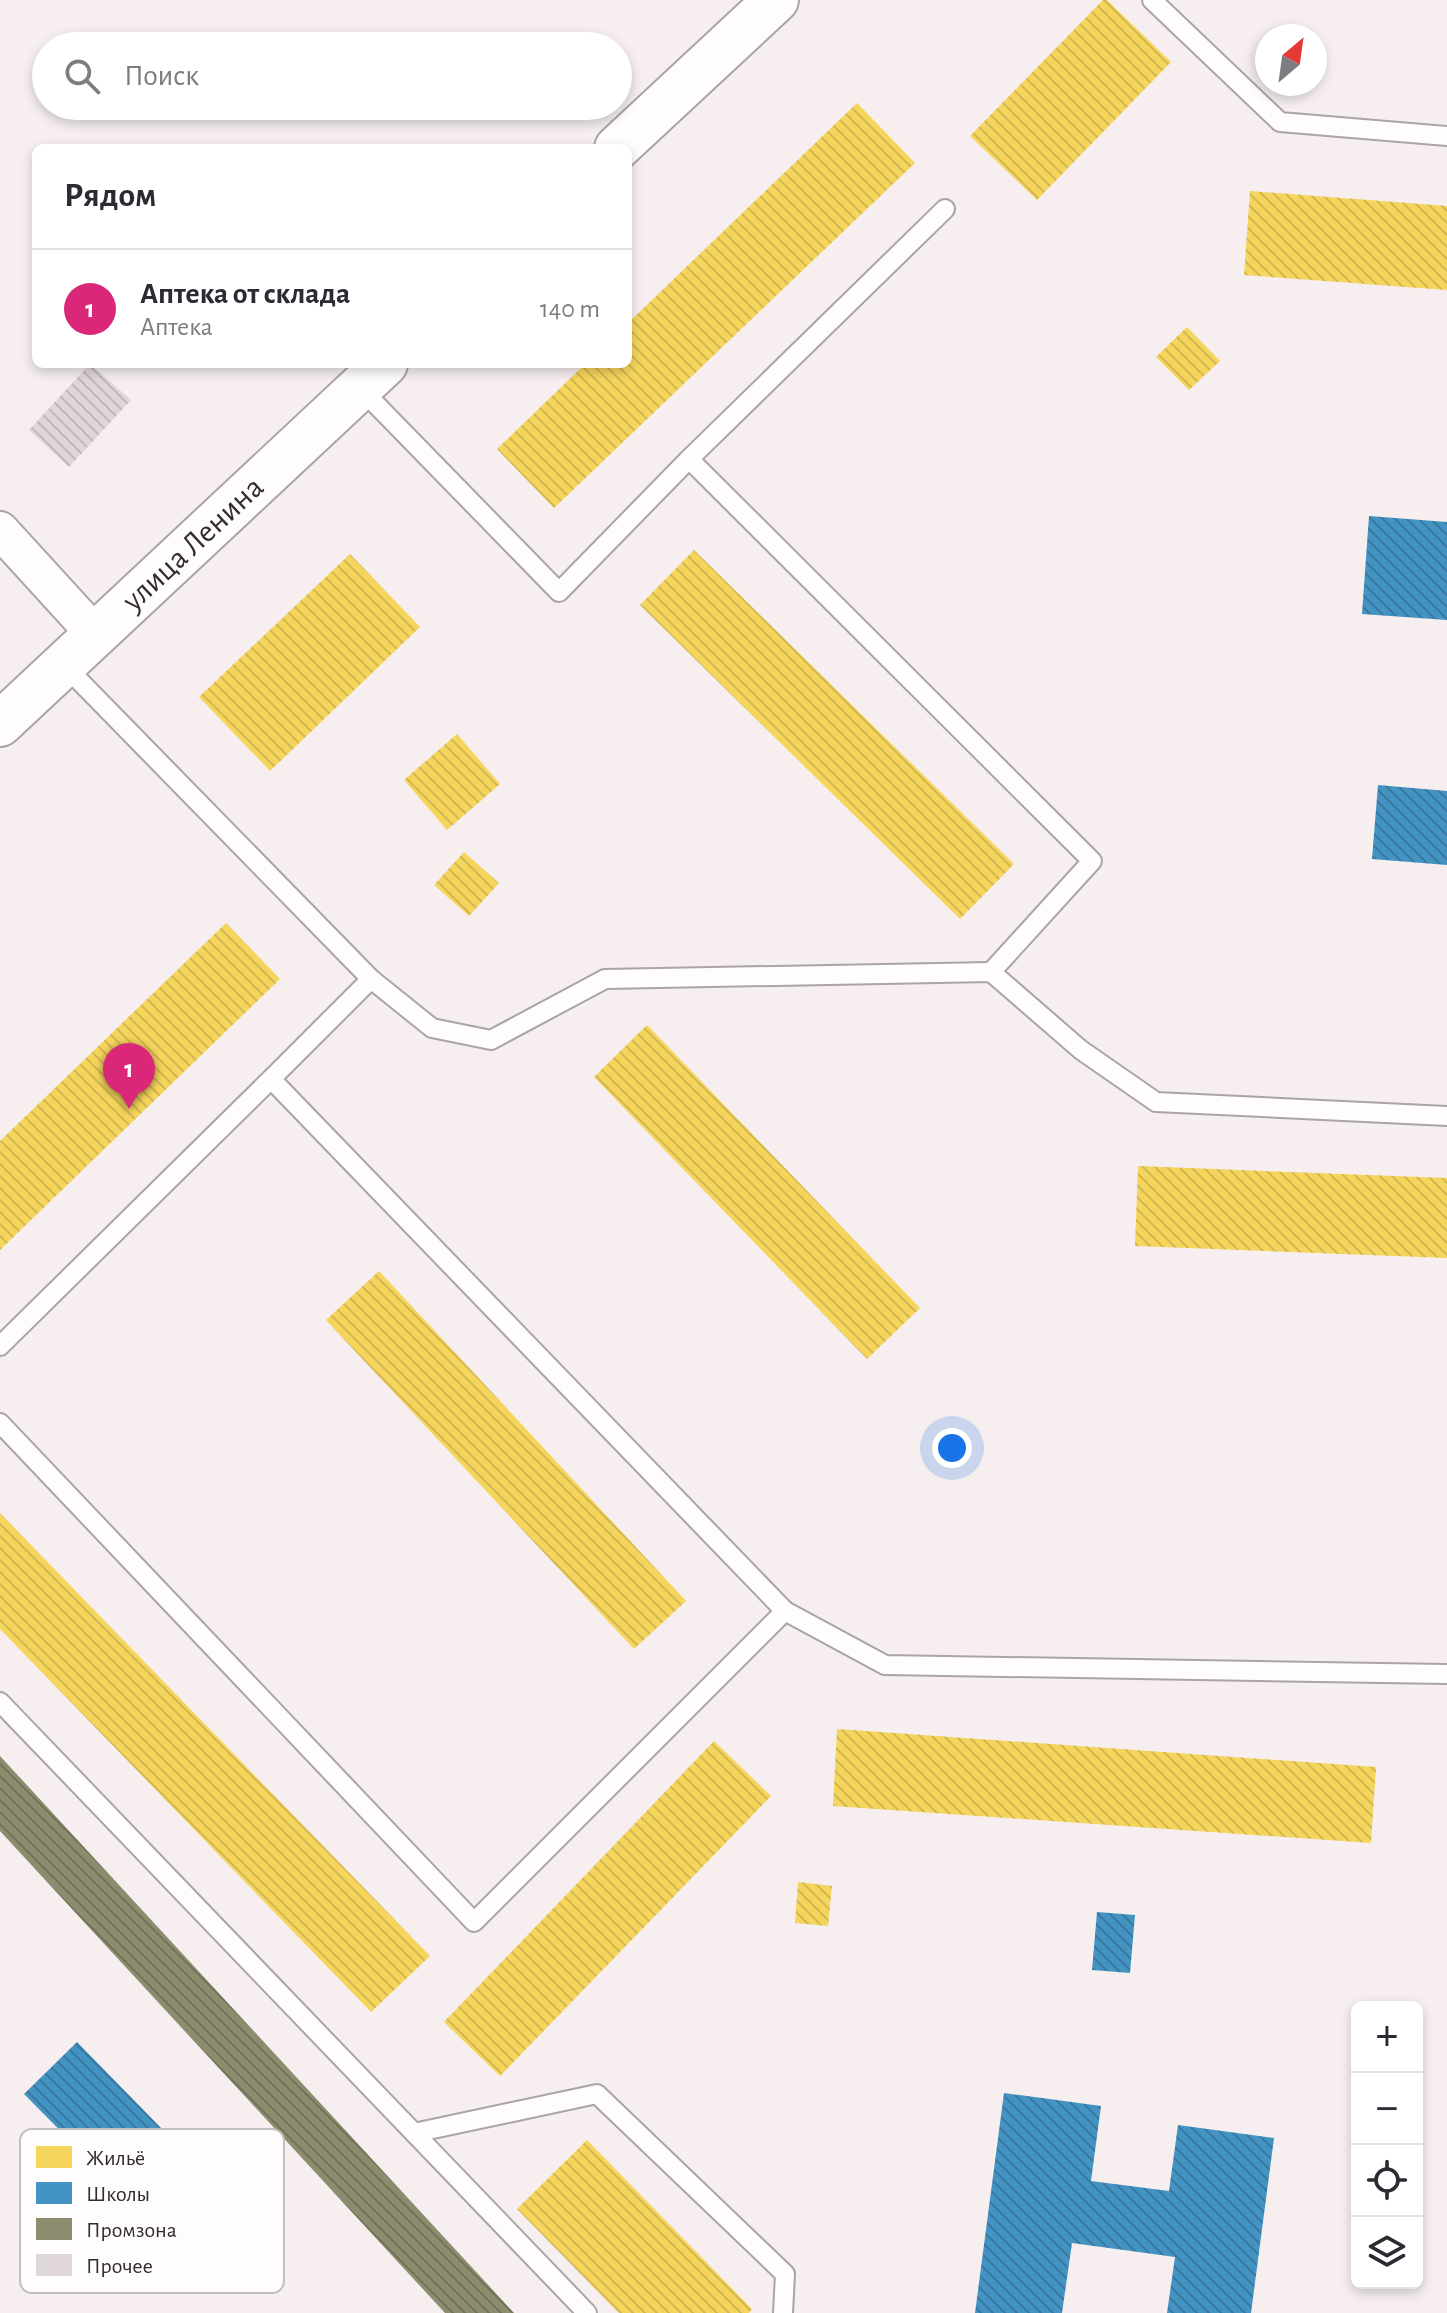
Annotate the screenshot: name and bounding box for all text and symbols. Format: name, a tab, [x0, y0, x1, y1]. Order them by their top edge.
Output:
north arrow	[1255, 24, 1327, 96]
search box	[32, 32, 632, 120]
icon: search	[60, 54, 104, 98]
text: Поиск	[124, 61, 199, 91]
text: Рядом	[64, 179, 156, 213]
text: Аптека от склада	[140, 279, 350, 309]
text: 1	[85, 296, 95, 322]
text: 140 m	[540, 296, 600, 322]
text: Аптека	[140, 314, 213, 340]
street label: улица Ленина	[116, 471, 269, 617]
pin: 1	[103, 1043, 155, 1109]
your location	[932, 1428, 972, 1468]
map controls	[1351, 2001, 1423, 2289]
button: +	[1351, 2001, 1423, 2073]
button: −	[1351, 2073, 1423, 2145]
legend	[20, 2129, 284, 2293]
button: locate	[1351, 2145, 1423, 2217]
text: Жильё	[86, 2147, 145, 2169]
text: Школы	[86, 2183, 150, 2205]
button: layers	[1351, 2217, 1423, 2289]
text: Промзона	[86, 2219, 177, 2241]
text: Прочее	[86, 2255, 153, 2277]

